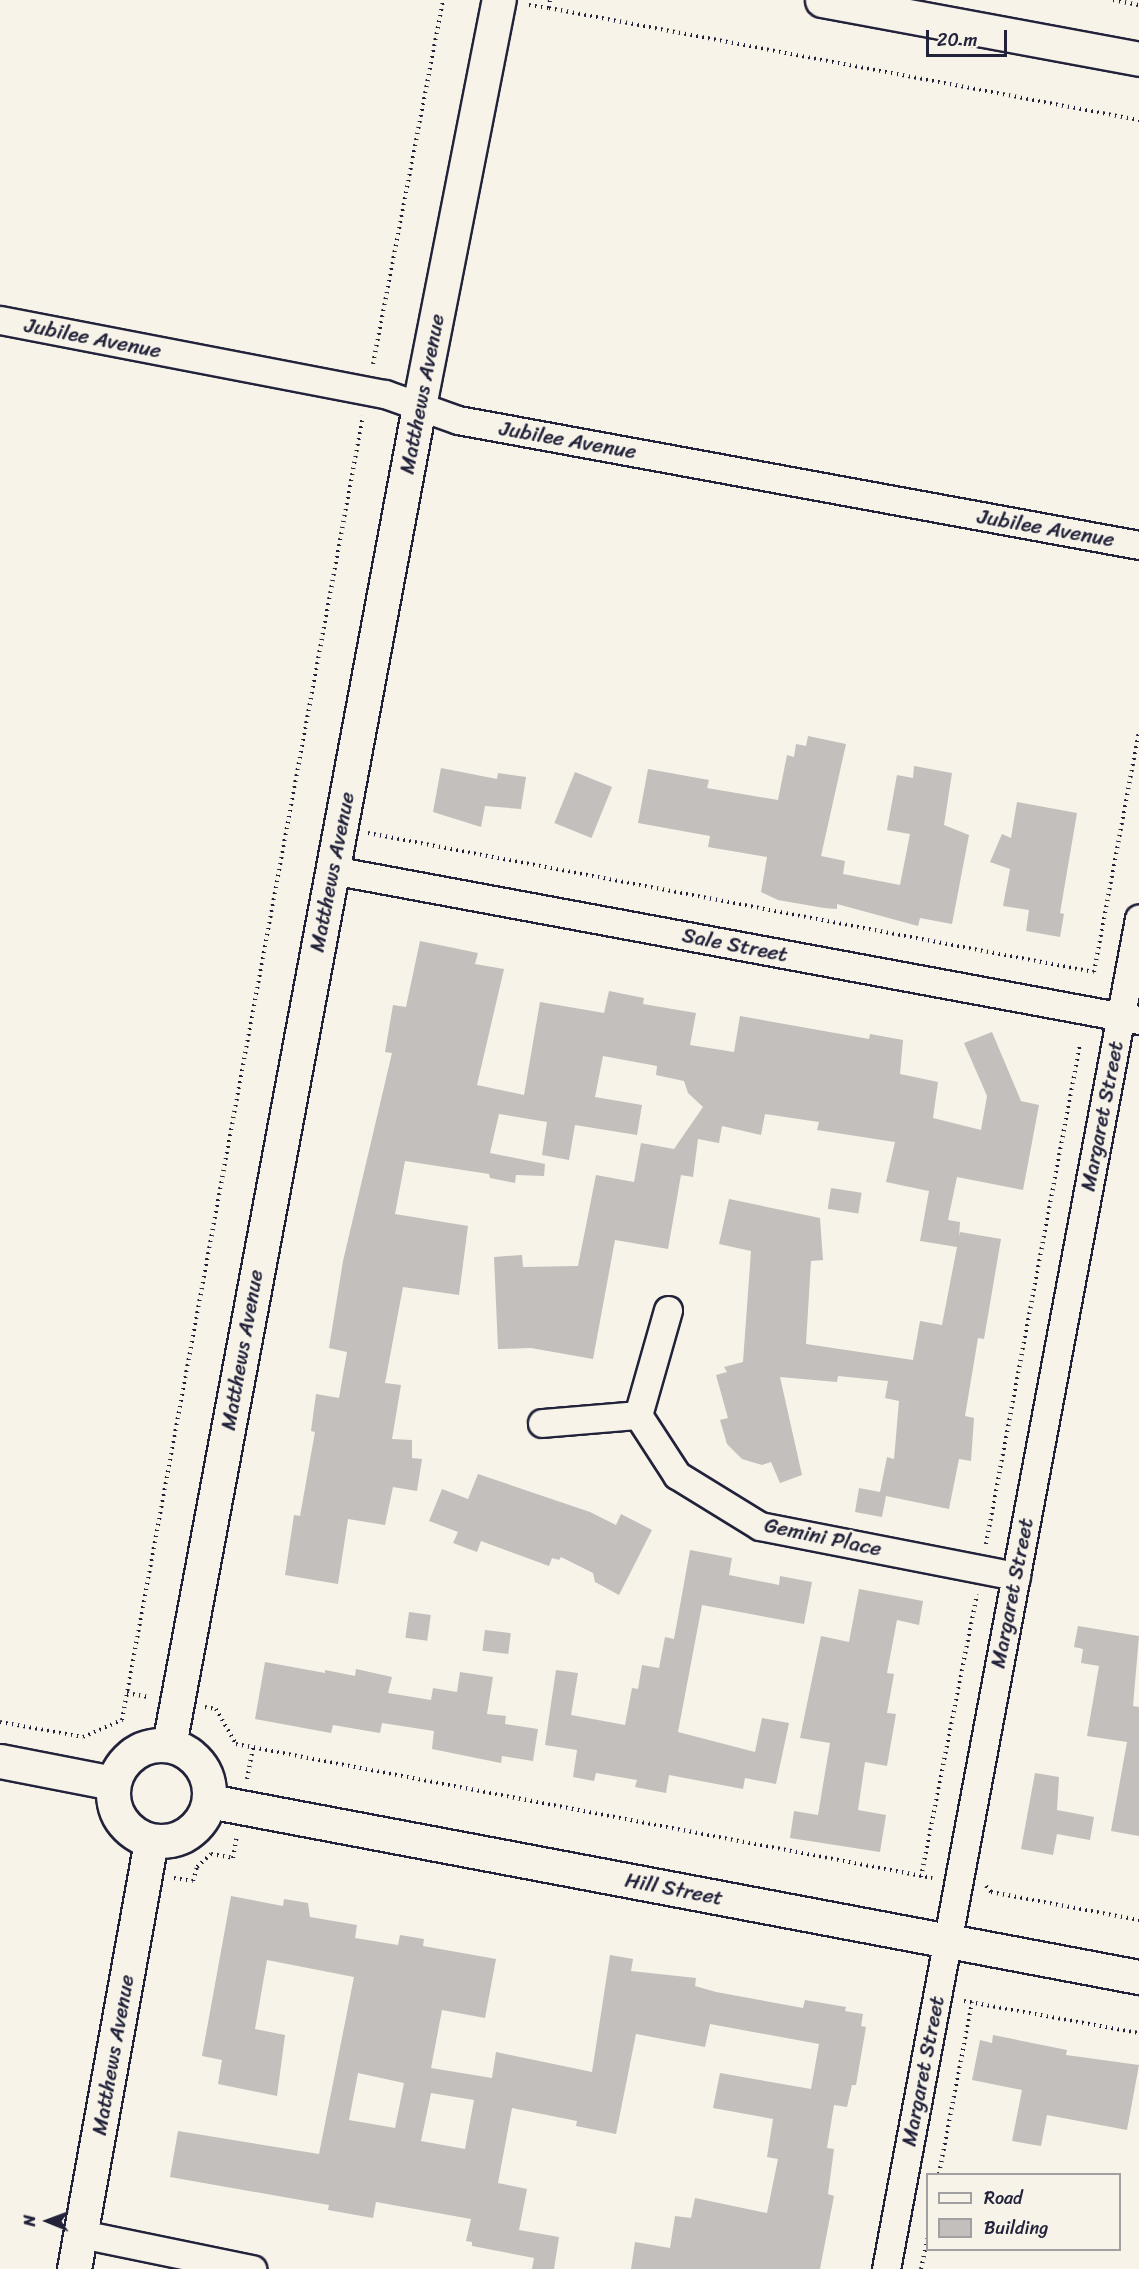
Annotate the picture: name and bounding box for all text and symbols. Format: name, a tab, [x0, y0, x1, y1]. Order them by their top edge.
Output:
scale bar	[929, 18, 1010, 56]
text: 20 m	[937, 24, 977, 56]
street label: Jubilee Avenue	[23, 312, 163, 364]
street label: Matthews Avenue	[394, 312, 450, 476]
street label: Jubilee Avenue	[498, 416, 638, 464]
street label: Jubilee Avenue	[976, 504, 1116, 552]
street label: Matthews Avenue	[304, 790, 360, 954]
street label: Sale Street	[680, 922, 790, 968]
street label: Margaret Street	[1075, 1039, 1129, 1193]
street label: Matthews Avenue	[215, 1268, 269, 1432]
street label: Gemini Place	[762, 1512, 884, 1562]
street label: Margaret Street	[985, 1516, 1039, 1670]
street label: Hill Street	[623, 1867, 725, 1911]
street label: Matthews Avenue	[86, 1973, 140, 2137]
street label: Margaret Street	[896, 1994, 950, 2148]
legend	[926, 2173, 1121, 2251]
text: Road	[984, 2182, 1023, 2214]
north arrow	[18, 2191, 78, 2251]
text: Building	[984, 2212, 1048, 2244]
text: N	[15, 2215, 44, 2226]

